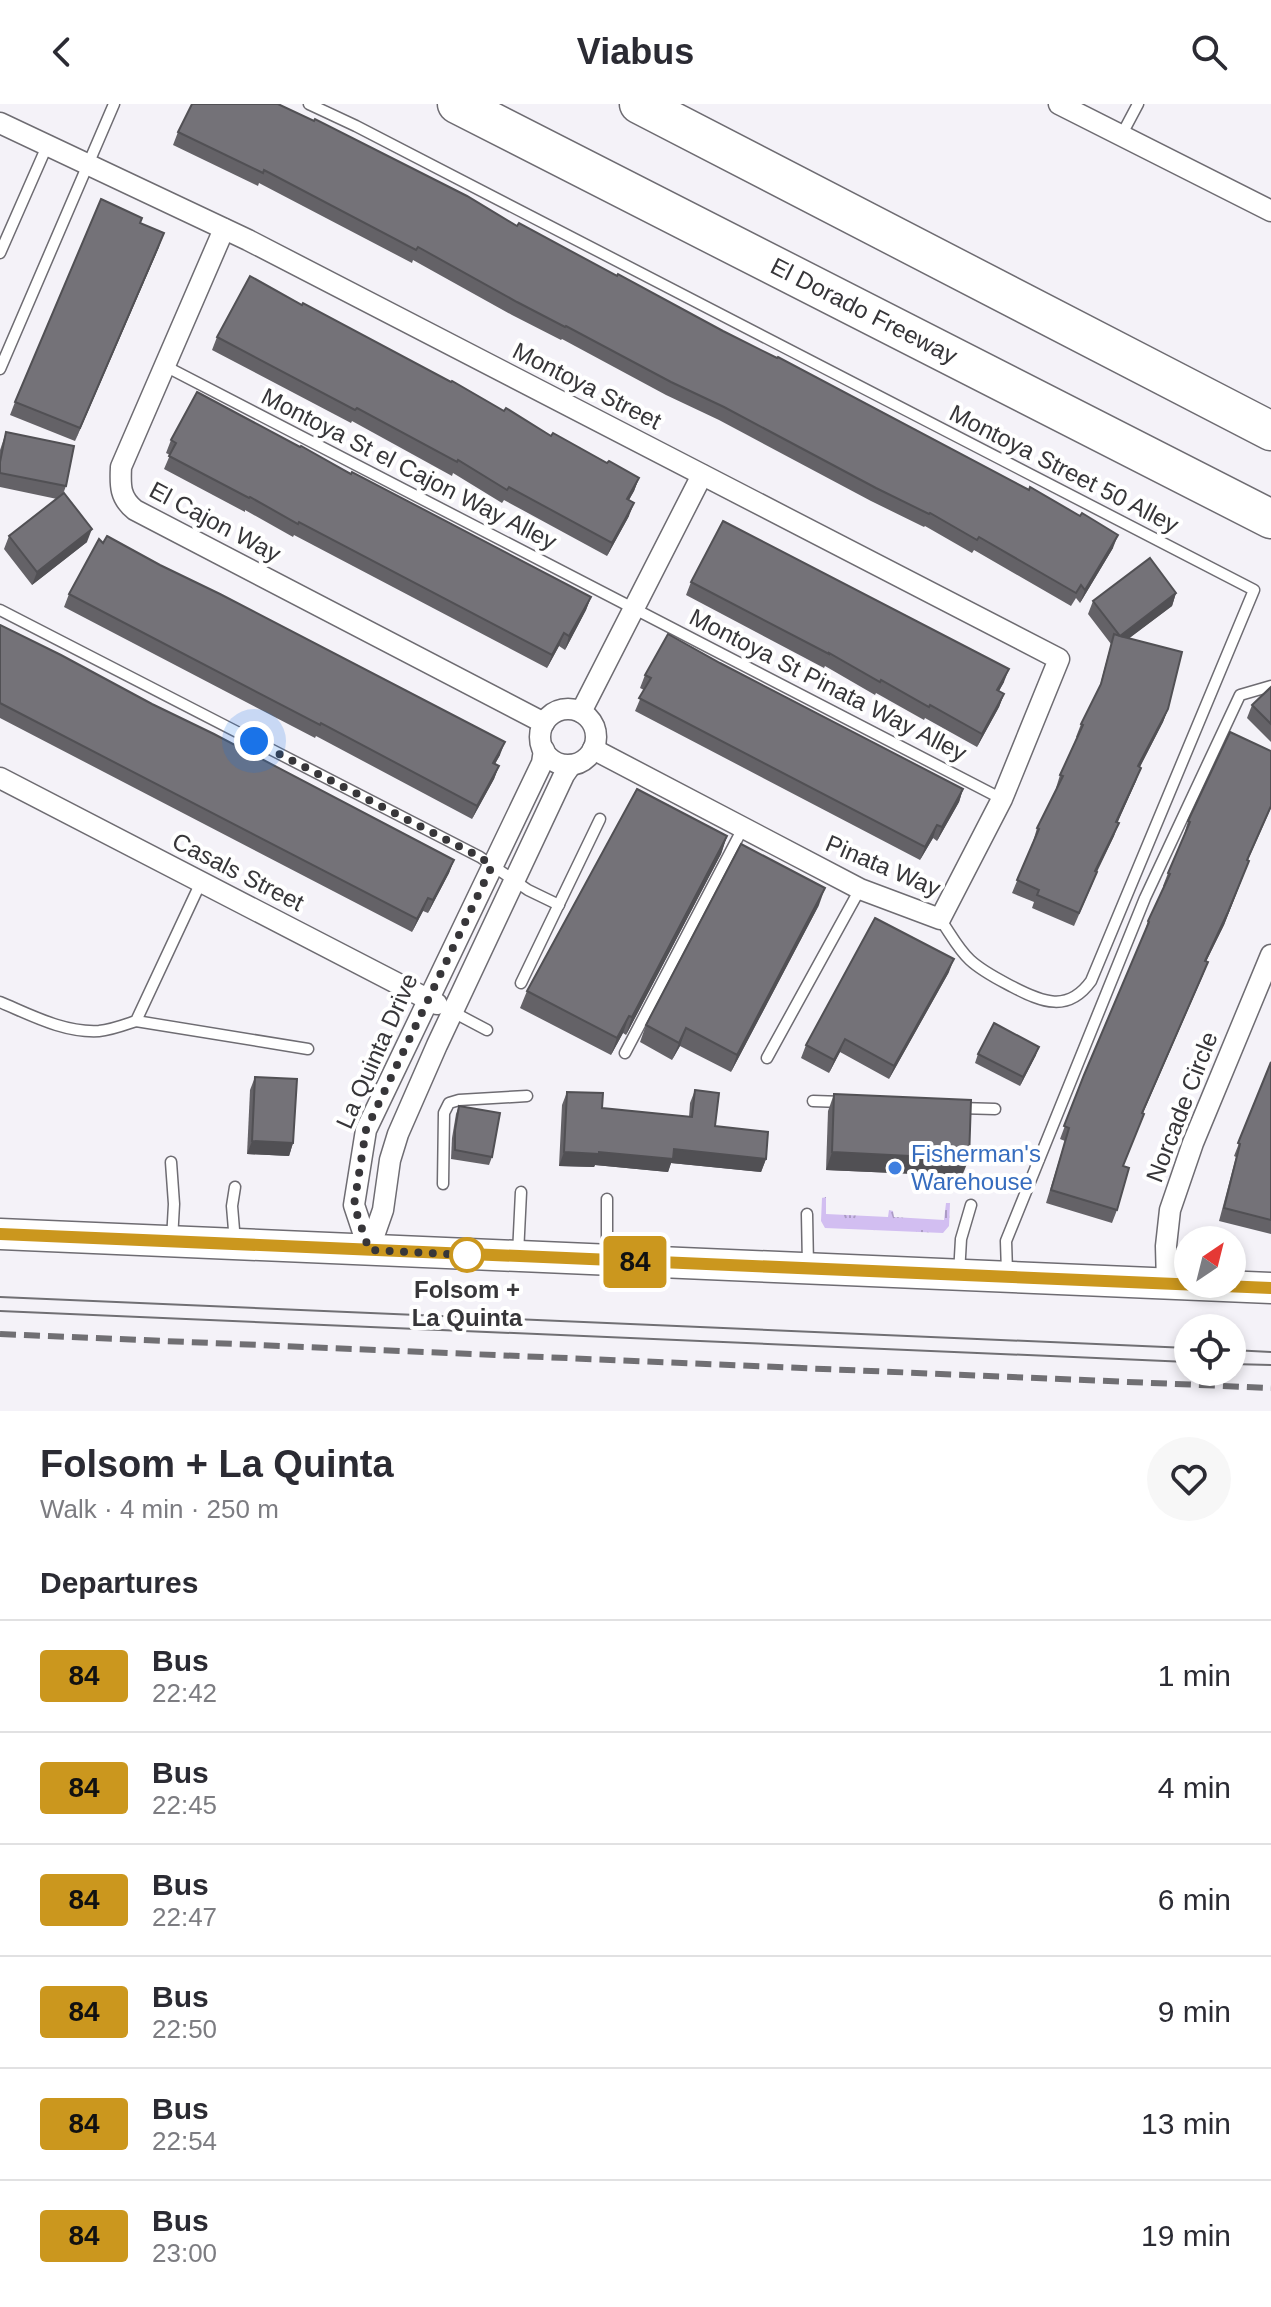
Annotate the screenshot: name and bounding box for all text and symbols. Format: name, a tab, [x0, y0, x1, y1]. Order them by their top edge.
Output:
icon: back	[40, 30, 84, 74]
icon: search	[1187, 30, 1231, 74]
text: Viabus	[577, 31, 694, 72]
street label: El Dorado Freeway	[767, 252, 962, 369]
street label: Montoya Street	[509, 337, 666, 435]
street label: Montoya St el Cajon Way Alley	[257, 382, 561, 555]
street label: Montoya Street 50 Alley	[945, 399, 1183, 538]
street label: El Cajon Way	[145, 476, 285, 567]
street label: Montoya St Pinata Way Alley	[685, 603, 971, 766]
your location	[234, 721, 274, 761]
street label: Casals Street	[168, 827, 309, 916]
street label: Pinata Way	[822, 829, 945, 902]
street label: La Quinta Drive	[330, 969, 423, 1132]
street label: Norcade Circle	[1140, 1028, 1223, 1186]
place label: Fisherman's Warehouse	[911, 1140, 1041, 1195]
marker: Fisherman's Warehouse	[886, 1159, 904, 1177]
north arrow	[1174, 1226, 1246, 1298]
map controls	[1174, 1226, 1246, 1386]
line badge: 84	[599, 1236, 671, 1288]
marker: Folsom + La Quinta	[450, 1238, 484, 1272]
text: 84	[619, 1246, 651, 1277]
place label: Folsom + La Quinta	[412, 1276, 523, 1331]
button: locate	[1174, 1314, 1246, 1386]
button: heart	[1147, 1437, 1231, 1521]
text: Folsom + La Quinta	[40, 1443, 394, 1485]
text: Walk · 4 min · 250 m	[40, 1494, 279, 1524]
text: Departures	[40, 1566, 198, 1599]
text: Bus	[152, 1644, 209, 1677]
text: 1 min	[1158, 1659, 1231, 1692]
text: 84	[68, 1660, 100, 1691]
text: 22:42	[152, 1678, 217, 1708]
text: Bus	[152, 1756, 209, 1789]
text: 4 min	[1158, 1771, 1231, 1804]
text: 84	[68, 1772, 100, 1803]
text: 22:45	[152, 1790, 217, 1820]
text: Bus	[152, 1868, 209, 1901]
text: 6 min	[1158, 1883, 1231, 1916]
text: 84	[68, 1884, 100, 1915]
text: 22:47	[152, 1902, 217, 1932]
text: Bus	[152, 1980, 209, 2013]
text: 9 min	[1158, 1995, 1231, 2028]
text: 84	[68, 1996, 100, 2027]
text: 22:50	[152, 2014, 217, 2044]
text: Bus	[152, 2092, 209, 2125]
text: 13 min	[1141, 2107, 1231, 2140]
text: 84	[68, 2108, 100, 2139]
text: 22:54	[152, 2126, 217, 2156]
text: Bus	[152, 2204, 209, 2237]
text: 19 min	[1141, 2219, 1231, 2252]
text: 84	[68, 2220, 100, 2251]
text: 23:00	[152, 2238, 217, 2268]

